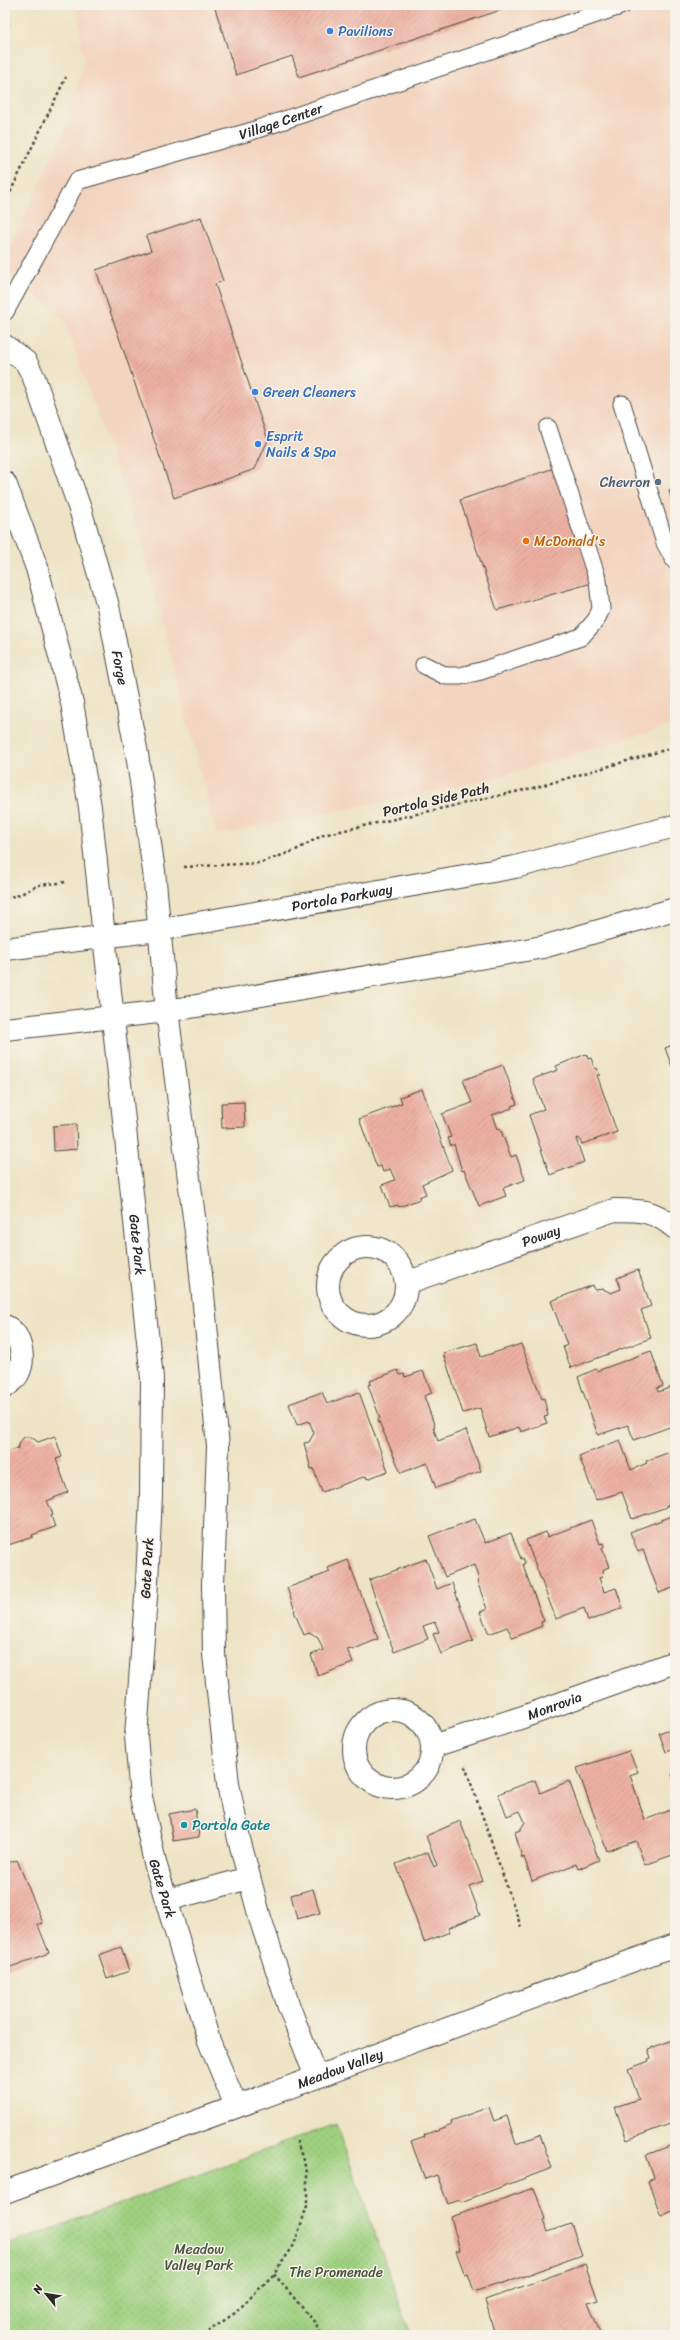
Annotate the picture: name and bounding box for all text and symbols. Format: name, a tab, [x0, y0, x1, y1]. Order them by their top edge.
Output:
place label: Pavilions	[338, 19, 393, 44]
marker: Pavilions	[325, 26, 335, 36]
street label: Village Center	[236, 95, 327, 147]
place label: Green Cleaners	[263, 380, 356, 405]
marker: Green Cleaners	[250, 387, 260, 397]
place label: Esprit Nails & Spa	[266, 424, 336, 465]
marker: Esprit Nails & Spa	[253, 439, 263, 449]
place label: Chevron	[600, 470, 650, 495]
marker: Chevron	[653, 477, 663, 487]
place label: McDonald's	[534, 529, 606, 554]
marker: McDonald's	[521, 536, 531, 546]
street label: Forge	[104, 648, 136, 687]
street label: Portola Side Path	[380, 776, 492, 824]
street label: Portola Parkway	[290, 876, 395, 919]
street label: Gate Park	[122, 1213, 153, 1276]
street label: Poway	[518, 1217, 564, 1254]
street label: Gate Park	[133, 1537, 161, 1599]
street label: Monrovia	[524, 1684, 585, 1727]
place label: Portola Gate	[192, 1813, 270, 1838]
marker: Portola Gate	[179, 1820, 189, 1830]
street label: Gate Park	[142, 1856, 184, 1921]
street label: Meadow Valley	[293, 2041, 387, 2096]
park label: Meadow Valley Park	[164, 2237, 234, 2278]
park label: The Promenade	[289, 2260, 383, 2285]
north arrow	[26, 2274, 66, 2314]
text: N	[27, 2281, 48, 2298]

